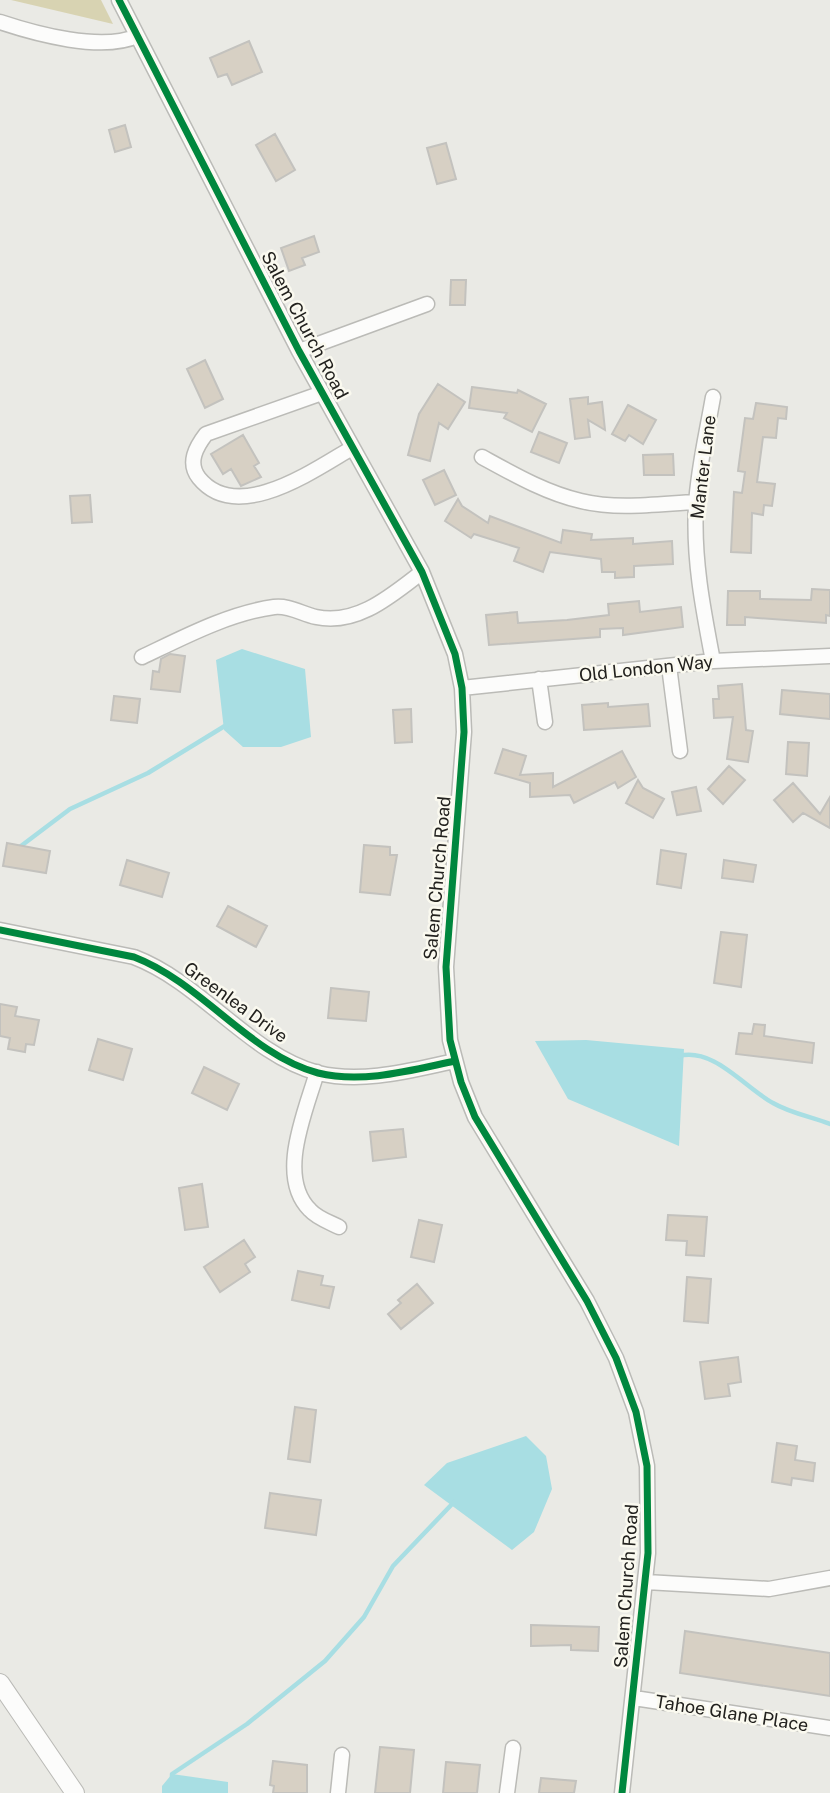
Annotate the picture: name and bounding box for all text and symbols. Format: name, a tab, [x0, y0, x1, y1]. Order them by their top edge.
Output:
street label: Salem Church Road	[257, 248, 353, 402]
street label: Manter Lane	[686, 414, 720, 520]
street label: Old London Way	[578, 650, 714, 685]
street label: Salem Church Road	[419, 795, 455, 961]
street label: Greenlea Drive	[180, 957, 292, 1047]
street label: Salem Church Road	[610, 1503, 642, 1669]
street label: Tahoe Glane Place	[654, 1691, 810, 1735]

